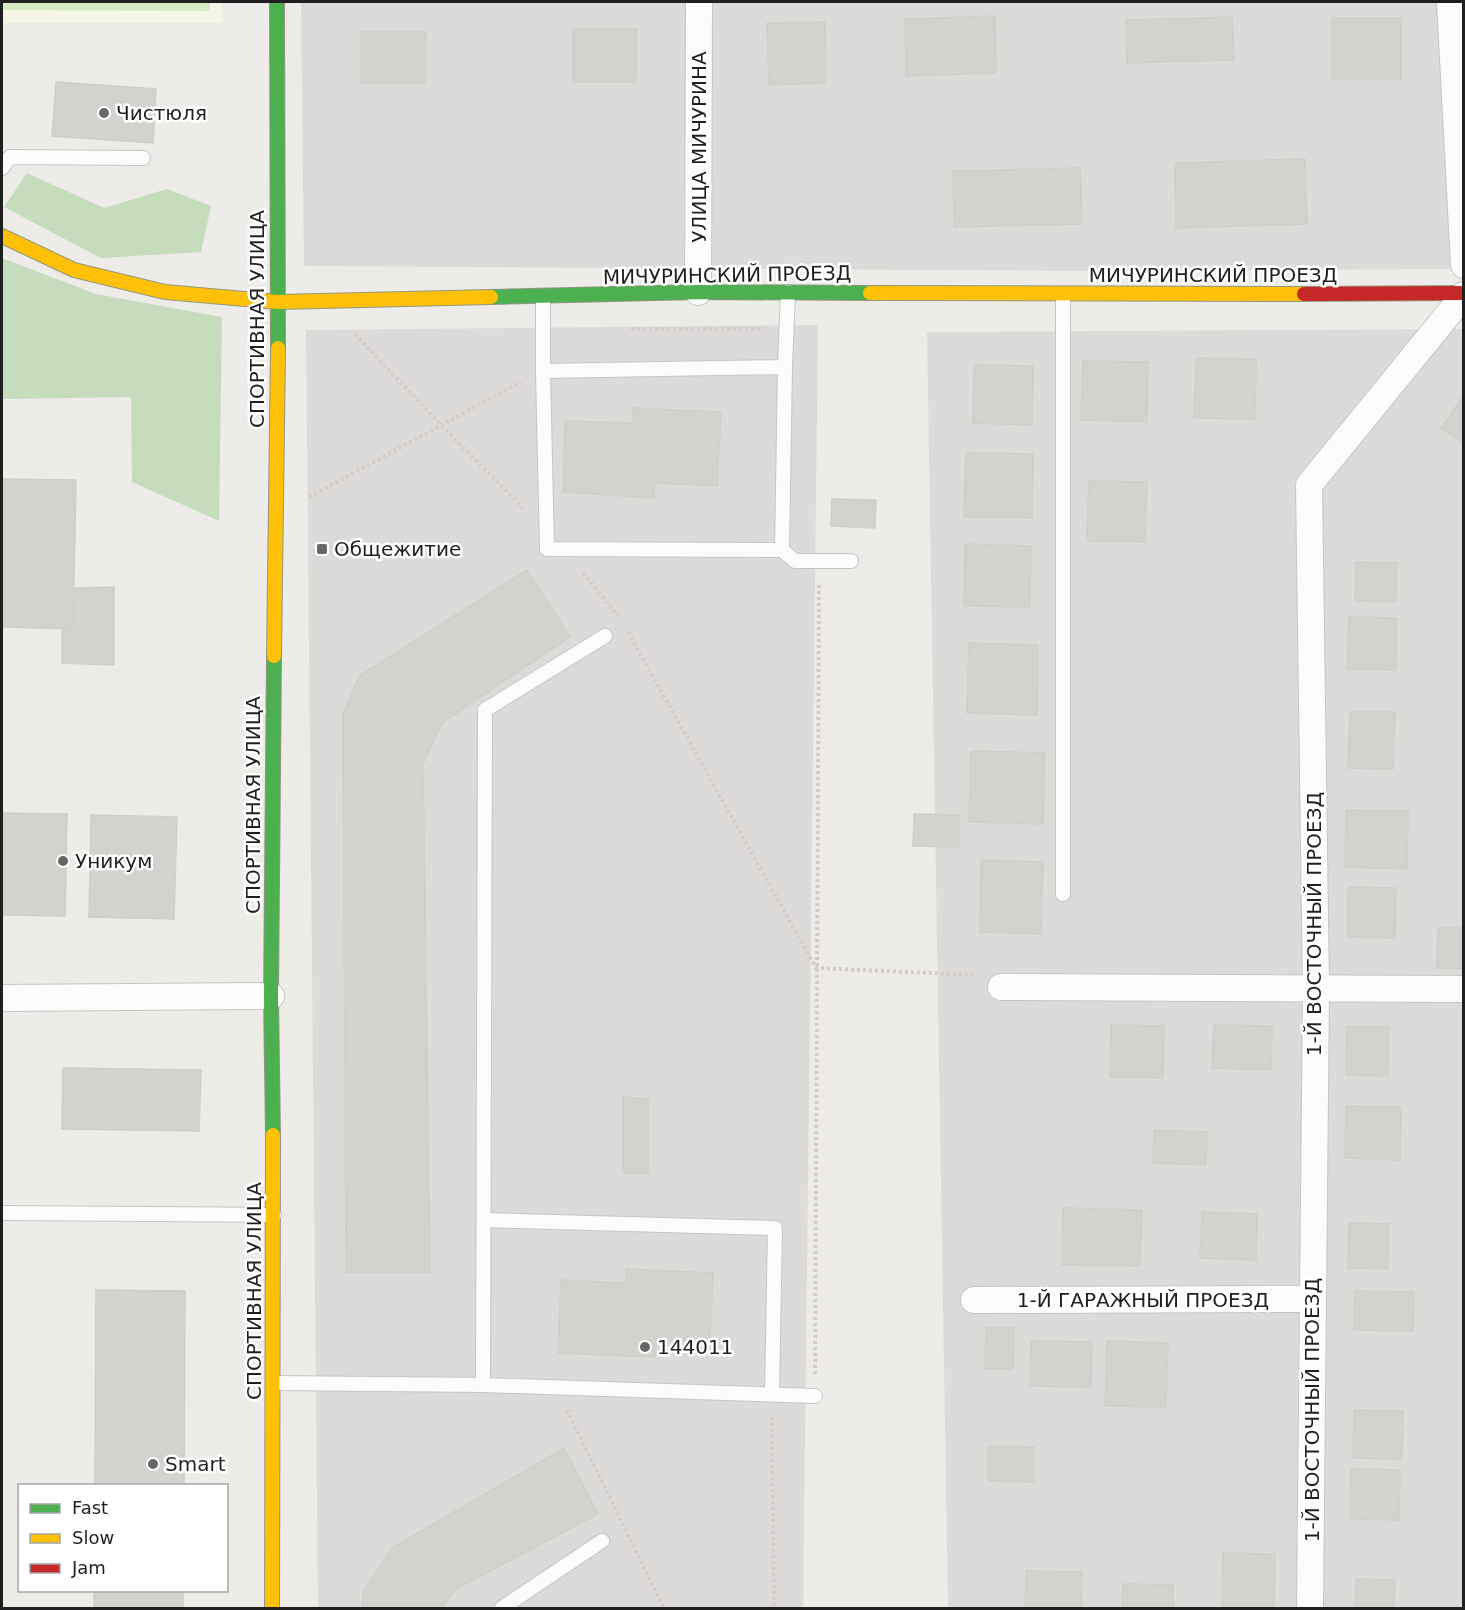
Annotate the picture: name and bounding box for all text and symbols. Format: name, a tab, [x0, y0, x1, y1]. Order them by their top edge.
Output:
street label: УЛИЦА МИЧУРИНА	[687, 51, 711, 243]
place label: Чистюля	[116, 101, 207, 125]
marker: Чистюля	[97, 106, 111, 120]
street label: СПОРТИВНАЯ УЛИЦА	[245, 210, 269, 428]
street label: МИЧУРИНСКИЙ ПРОЕЗД	[603, 261, 851, 289]
street label: МИЧУРИНСКИЙ ПРОЕЗД	[1089, 263, 1337, 287]
place label: Общежитие	[334, 537, 461, 561]
marker: Общежитие	[315, 542, 329, 556]
street label: СПОРТИВНАЯ УЛИЦА	[241, 696, 265, 914]
street label: 1-Й ВОСТОЧНЫЙ ПРОЕЗД	[1302, 792, 1326, 1056]
place label: Уникум	[75, 849, 152, 873]
marker: Уникум	[56, 854, 70, 868]
street label: СПОРТИВНАЯ УЛИЦА	[242, 1182, 266, 1400]
street label: 1-Й ВОСТОЧНЫЙ ПРОЕЗД	[1300, 1278, 1324, 1542]
street label: 1-Й ГАРАЖНЫЙ ПРОЕЗД	[1017, 1288, 1269, 1312]
place label: 144011	[657, 1335, 733, 1359]
marker: 144011	[638, 1340, 652, 1354]
place label: Smart	[165, 1452, 226, 1476]
marker: Smart	[146, 1457, 160, 1471]
legend	[18, 1484, 228, 1592]
text: Fast	[72, 1497, 108, 1518]
text: Slow	[72, 1527, 114, 1548]
text: Jam	[71, 1557, 106, 1578]

